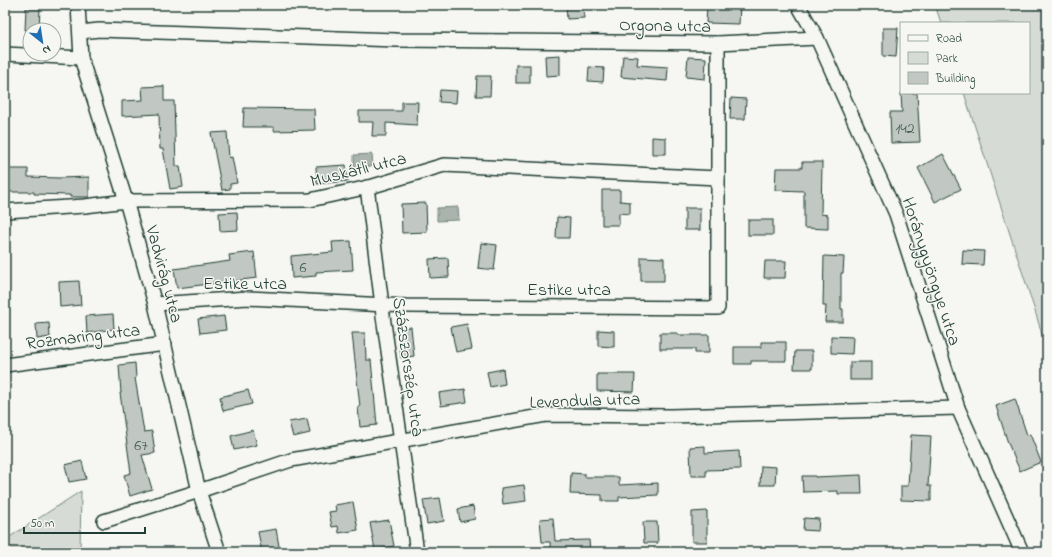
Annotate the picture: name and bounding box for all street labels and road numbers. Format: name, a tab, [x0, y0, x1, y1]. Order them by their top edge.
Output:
street label: Orgona utca	[619, 13, 711, 42]
street label: Muskátli utca	[308, 146, 409, 195]
street label: Horánygyöngye utca	[893, 194, 966, 350]
street label: Vadvirág utca	[136, 222, 189, 326]
street label: Estike utca	[203, 272, 287, 298]
street label: Estike utca	[527, 278, 611, 304]
street label: Százszorszép utca	[384, 296, 430, 439]
street label: Rozmaring utca	[25, 318, 142, 359]
street label: Levendula utca	[529, 387, 641, 417]

